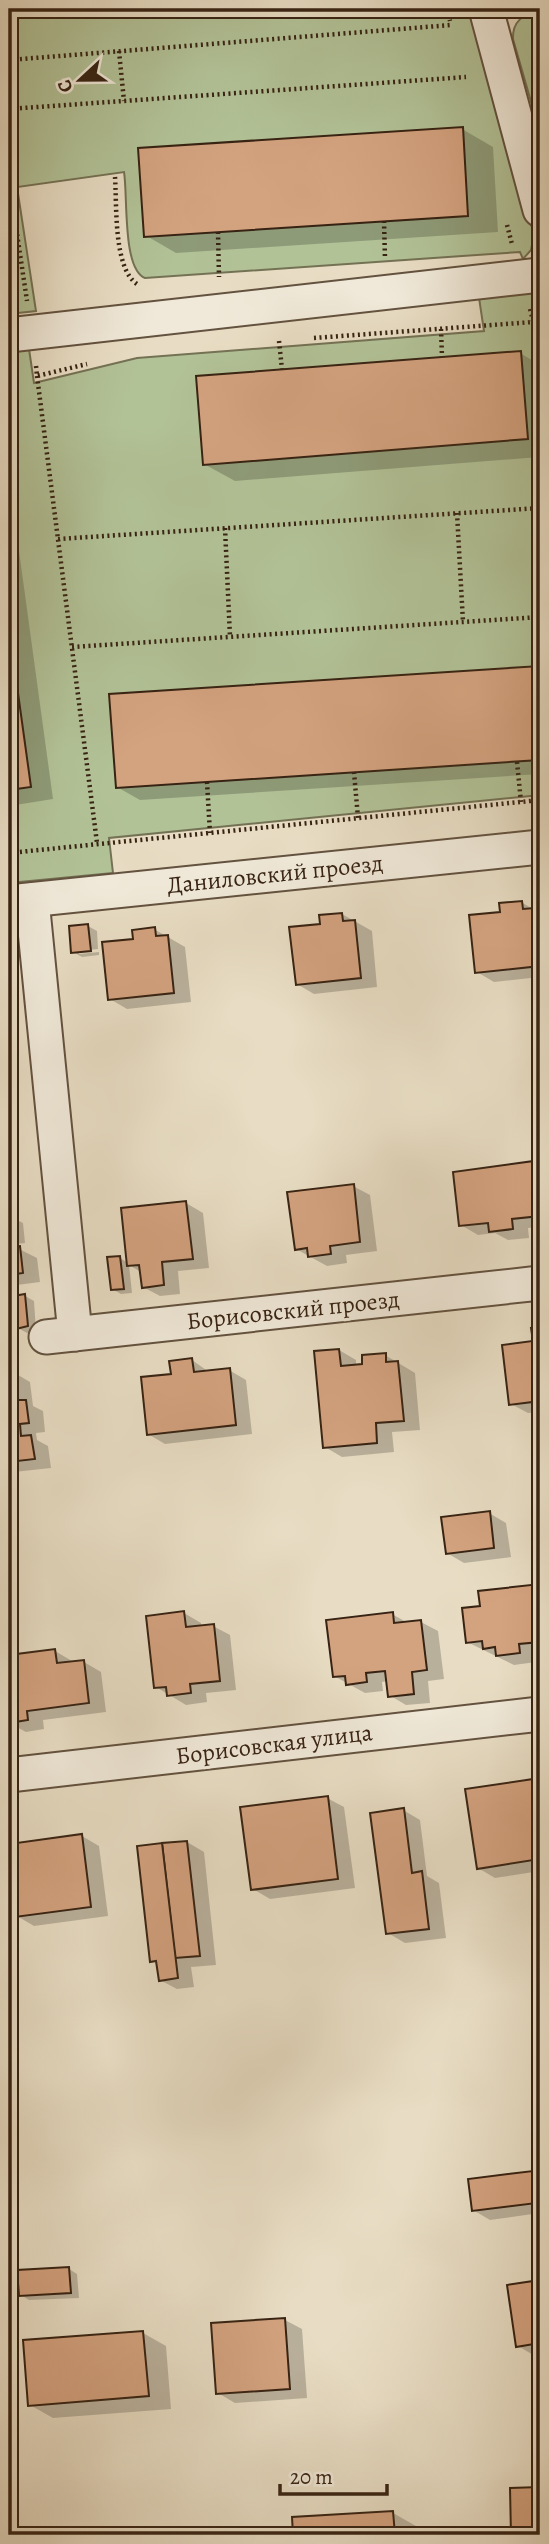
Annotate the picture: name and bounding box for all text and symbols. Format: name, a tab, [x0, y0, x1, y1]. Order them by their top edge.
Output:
north arrow	[46, 46, 116, 116]
text: С	[51, 76, 79, 96]
street label: Даниловский проезд	[165, 847, 385, 901]
street label: Борисовский проезд	[185, 1283, 401, 1337]
street label: Борисовская улица	[174, 1716, 374, 1772]
scale bar	[280, 2453, 386, 2497]
text: 20 m	[290, 2463, 333, 2491]

